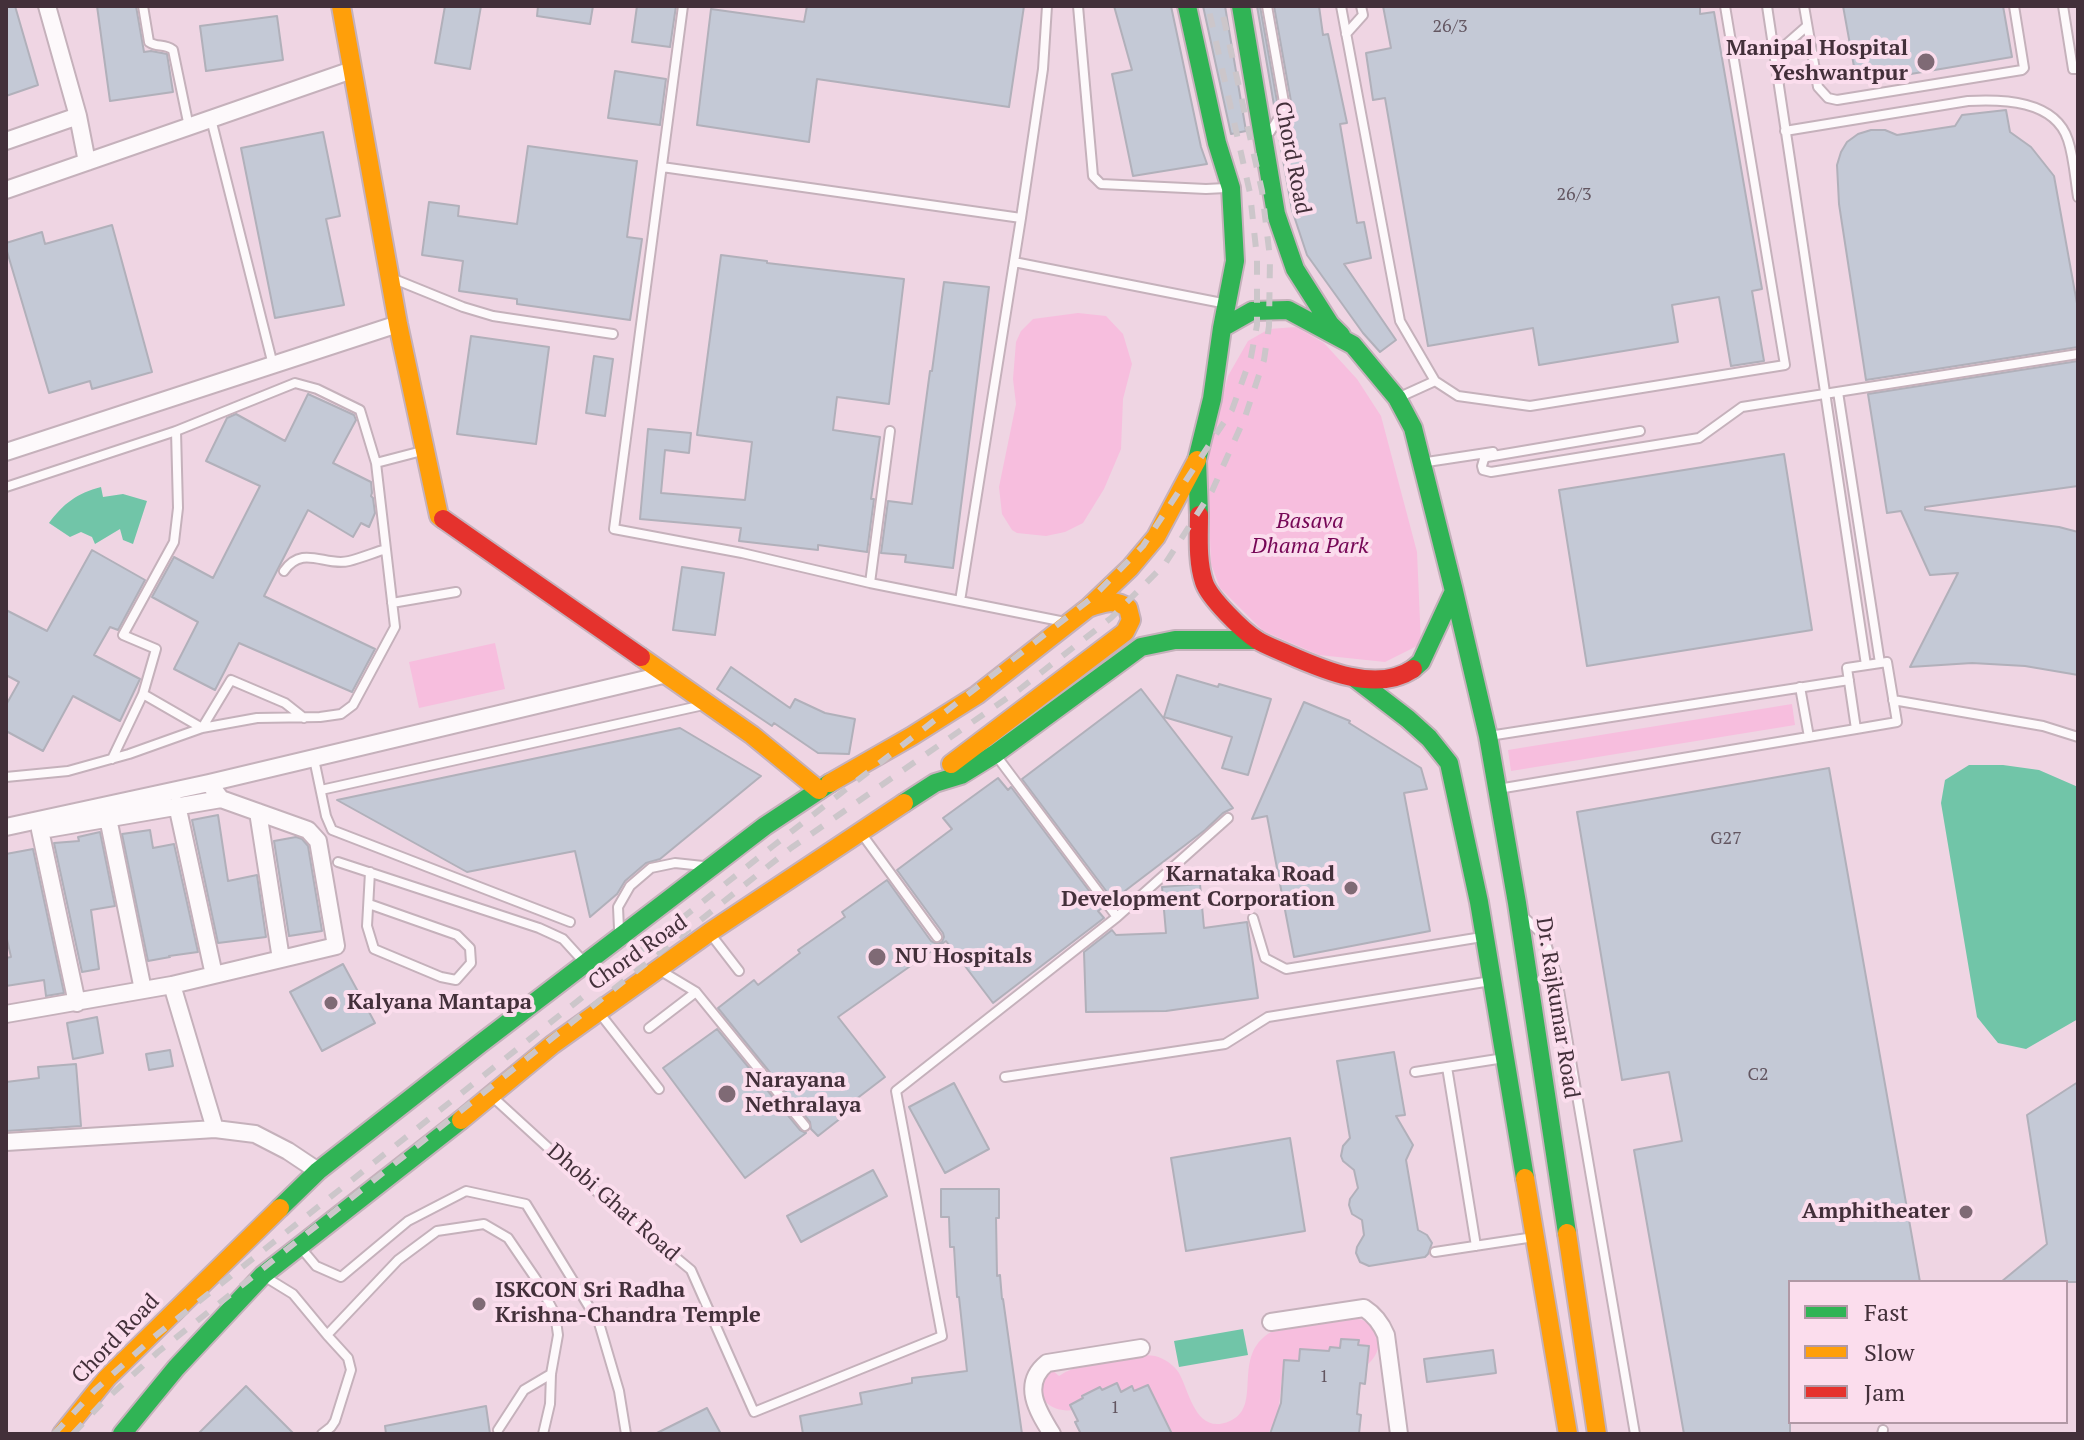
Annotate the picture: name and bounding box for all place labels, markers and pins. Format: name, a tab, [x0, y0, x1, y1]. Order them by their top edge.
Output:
place label: Manipal Hospital Yeshwantpur	[1726, 36, 1908, 88]
marker: Manipal Hospital Yeshwantpur	[1915, 51, 1937, 73]
place label: Karnataka Road Development Corporation	[1061, 862, 1335, 914]
marker: Karnataka Road Development Corporation	[1342, 879, 1360, 897]
place label: NU Hospitals	[895, 944, 1032, 970]
marker: NU Hospitals	[866, 946, 888, 968]
place label: Kalyana Mantapa	[347, 990, 532, 1016]
marker: Kalyana Mantapa	[322, 994, 340, 1012]
place label: Narayana Nethralaya	[745, 1068, 862, 1120]
marker: Narayana Nethralaya	[716, 1083, 738, 1105]
place label: Amphitheater	[1802, 1199, 1950, 1225]
marker: Amphitheater	[1957, 1203, 1975, 1221]
place label: ISKCON Sri Radha Krishna-Chandra Temple	[495, 1278, 761, 1330]
marker: ISKCON Sri Radha Krishna-Chandra Temple	[470, 1295, 488, 1313]

